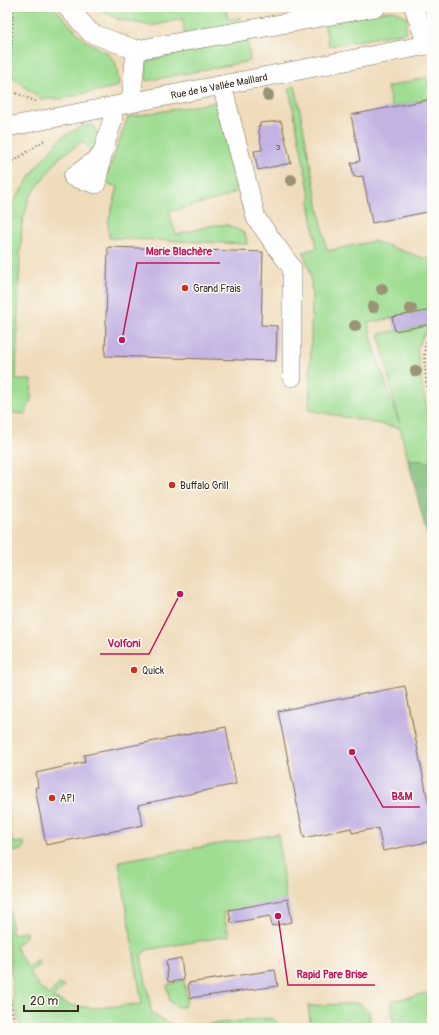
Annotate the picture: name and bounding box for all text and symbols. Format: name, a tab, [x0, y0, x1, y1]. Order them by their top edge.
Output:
street label: Rue de la Vallée Maillard	[170, 71, 269, 102]
house number: 3	[276, 143, 281, 152]
callout: Marie Blachère	[137, 240, 220, 263]
text: Marie Blachère	[146, 245, 213, 258]
marker: Grand Frais	[180, 283, 190, 293]
place label: Grand Frais	[193, 283, 241, 295]
marker: Buffalo Grill	[167, 480, 177, 490]
place label: Buffalo Grill	[180, 480, 229, 492]
callout: Volfoni	[100, 631, 149, 654]
text: Volfoni	[108, 637, 140, 650]
marker: Quick	[129, 665, 139, 675]
place label: Quick	[142, 665, 165, 677]
callout: B&M	[383, 784, 420, 807]
text: B&M	[391, 790, 413, 803]
marker: API	[47, 793, 57, 803]
place label: API	[60, 793, 75, 805]
callout: Rapid Pare Brise	[288, 962, 375, 985]
text: Rapid Pare Brise	[296, 968, 368, 981]
scale bar	[24, 987, 78, 1013]
text: 20 m	[30, 994, 59, 1009]

